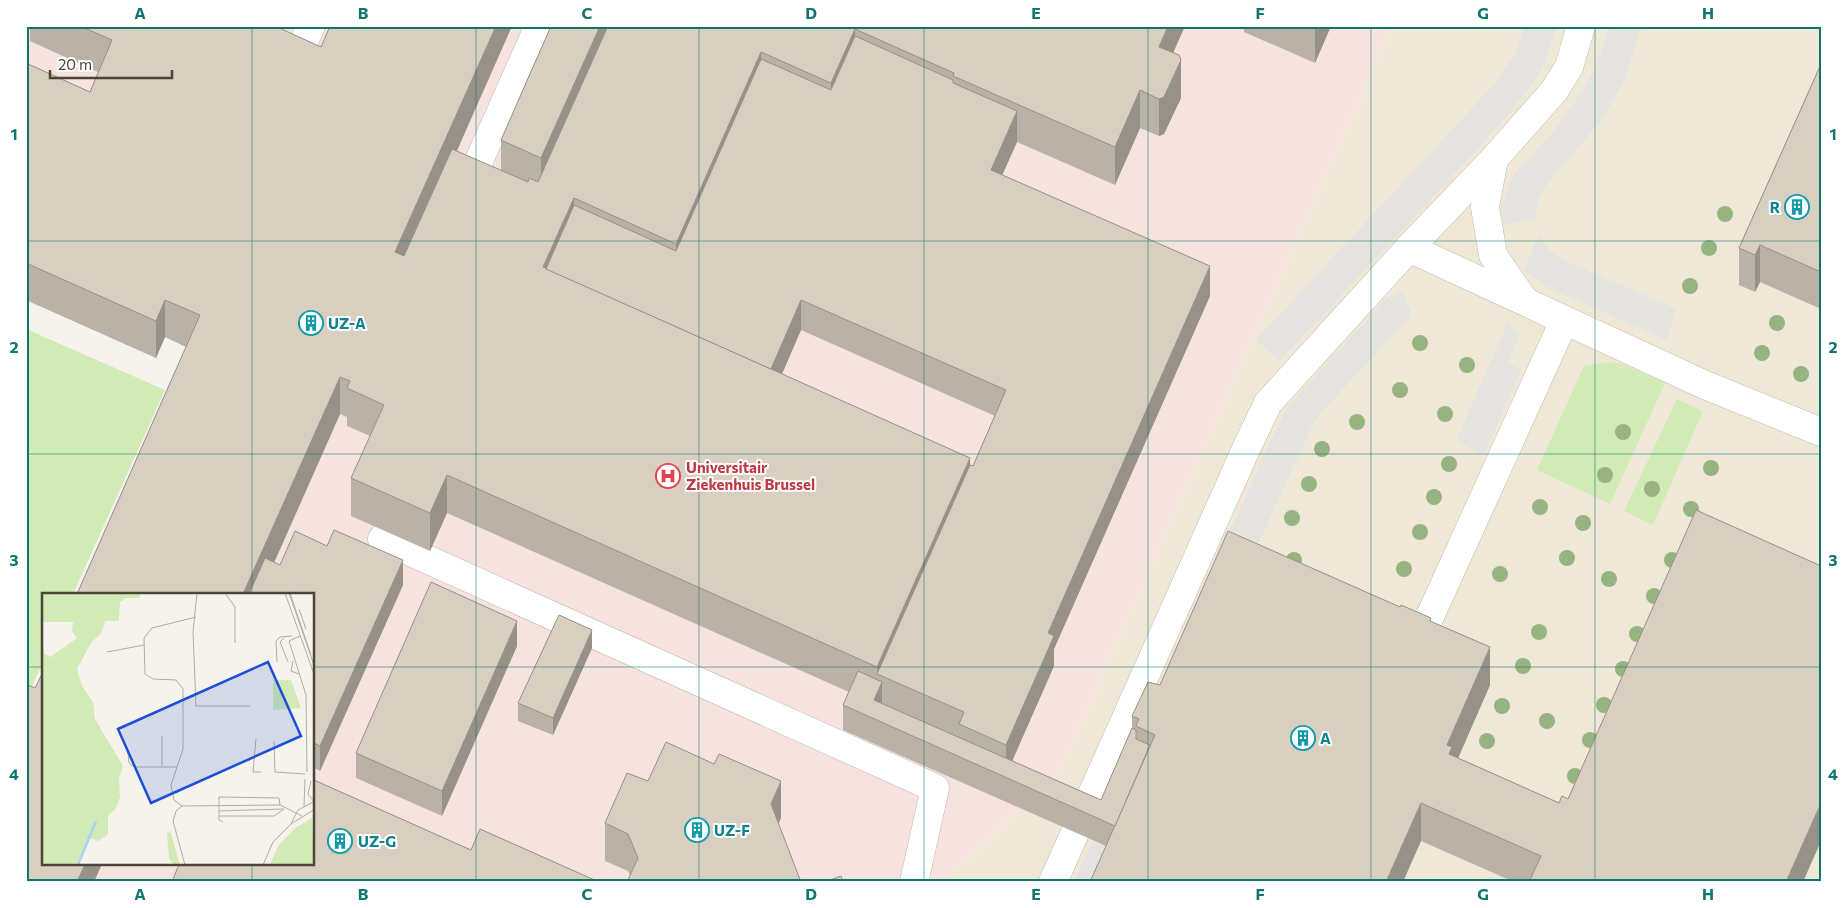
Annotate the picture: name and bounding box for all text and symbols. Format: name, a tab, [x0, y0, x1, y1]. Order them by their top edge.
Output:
text: A	[134, 3, 146, 22]
text: B	[358, 3, 369, 22]
text: C	[582, 3, 593, 22]
text: D	[805, 3, 817, 22]
text: E	[1031, 3, 1041, 22]
text: F	[1255, 3, 1265, 22]
text: G	[1477, 3, 1489, 22]
text: H	[1702, 3, 1714, 22]
scale bar	[50, 48, 172, 80]
text: 20 m	[58, 55, 92, 73]
text: 1	[10, 124, 18, 143]
text: 1	[1829, 124, 1837, 143]
building icon: R	[1784, 194, 1810, 220]
place label: R	[1770, 198, 1781, 216]
building icon: UZ-A	[298, 310, 324, 336]
place label: UZ-A	[328, 314, 366, 332]
text: 2	[9, 337, 19, 356]
text: 2	[1828, 337, 1838, 356]
place label: Universitair Ziekenhuis Brussel	[686, 458, 815, 493]
hospital icon: Universitair Ziekenhuis Brussel	[655, 463, 681, 489]
text: 3	[9, 550, 19, 569]
text: 3	[1828, 550, 1838, 569]
inset map	[42, 593, 315, 866]
building icon: A	[1290, 725, 1316, 751]
place label: A	[1320, 729, 1331, 747]
text: 4	[9, 764, 19, 783]
text: 4	[1828, 764, 1838, 783]
building icon: UZ-F	[684, 817, 710, 843]
place label: UZ-F	[714, 821, 750, 839]
building icon: UZ-G	[327, 828, 353, 854]
place label: UZ-G	[358, 832, 396, 850]
text: A	[134, 884, 146, 903]
text: B	[358, 884, 369, 903]
text: C	[582, 884, 593, 903]
text: D	[805, 884, 817, 903]
text: E	[1031, 884, 1041, 903]
text: F	[1255, 884, 1265, 903]
text: G	[1477, 884, 1489, 903]
text: H	[1702, 884, 1714, 903]

